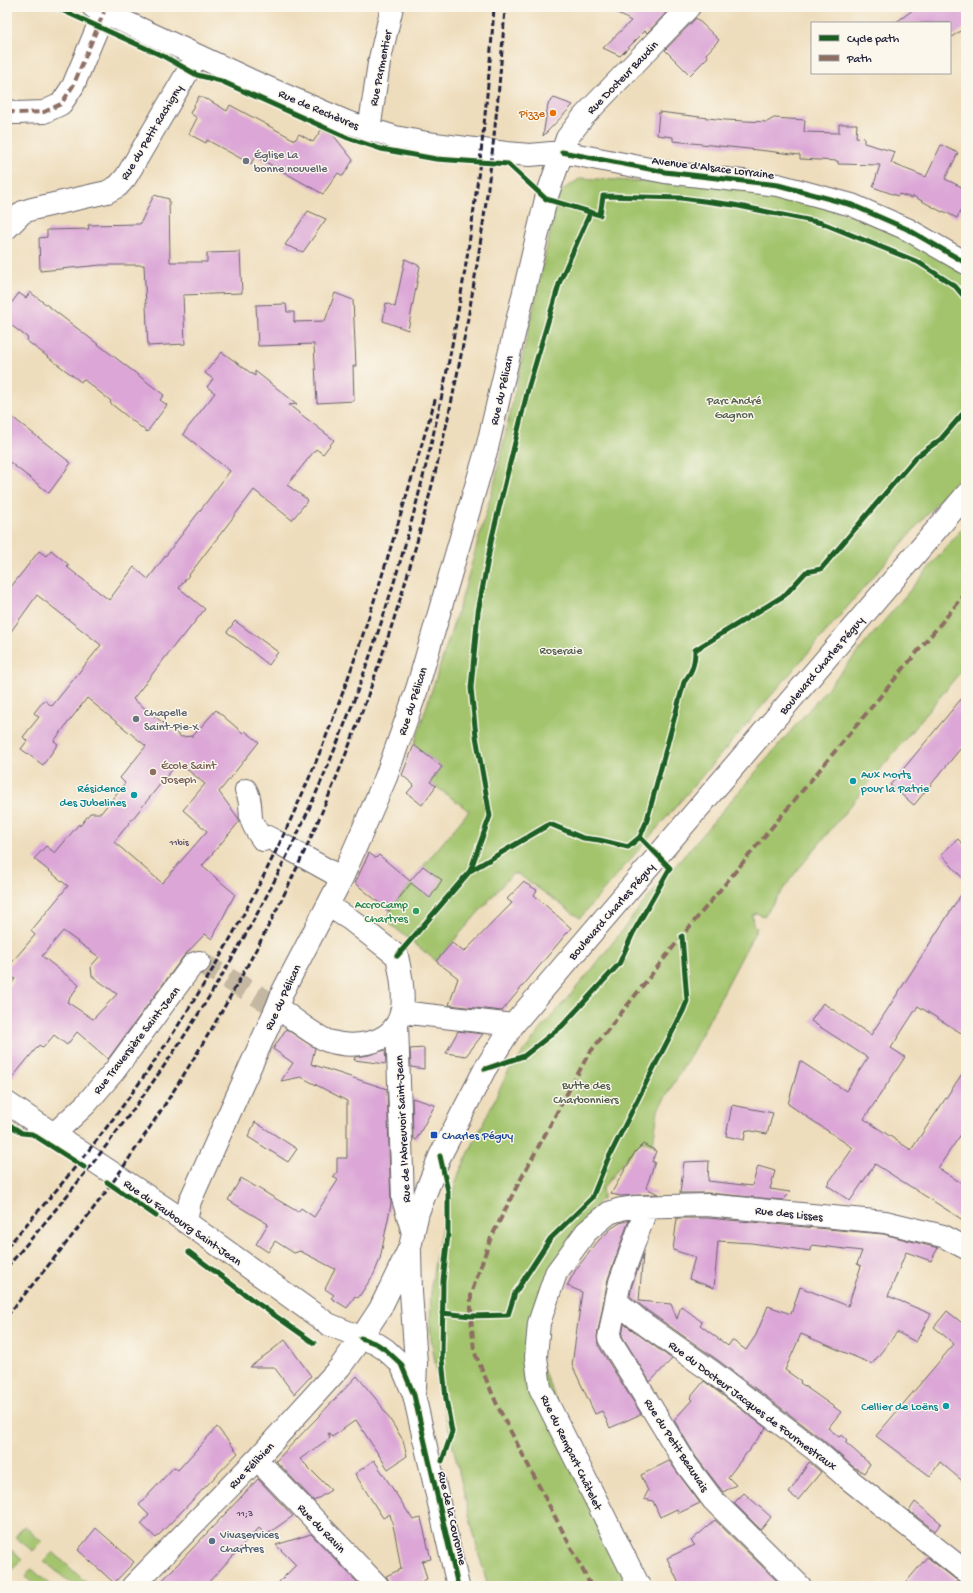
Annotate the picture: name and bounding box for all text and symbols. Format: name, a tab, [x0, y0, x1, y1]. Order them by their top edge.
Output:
legend	[811, 22, 951, 74]
street label: Rue Parmentier	[368, 28, 396, 107]
text: Cycle path	[847, 33, 900, 47]
street label: Rue Docteur Baudin	[585, 39, 662, 118]
text: Path	[846, 53, 872, 67]
street label: Rue du Petit Rachigny	[119, 83, 187, 183]
street label: Rue de Rechèvres	[276, 88, 361, 134]
place label: Pizze	[518, 108, 546, 122]
marker: Pizze	[548, 108, 558, 118]
place label: Église La bonne nouvelle	[254, 149, 328, 177]
street label: Avenue d'Alsace Lorraine	[651, 155, 776, 184]
marker: Église La bonne nouvelle	[241, 156, 251, 166]
street label: Rue du Pélican	[488, 354, 518, 427]
park label: Parc André Gagnon	[706, 395, 762, 423]
street label: Boulevard Charles Péguy	[777, 614, 868, 719]
park label: Roseraie	[540, 645, 583, 659]
street label: Rue du Pélican	[396, 665, 432, 738]
place label: Chapelle Saint-Pie-X	[144, 707, 199, 735]
marker: Chapelle Saint-Pie-X	[131, 714, 141, 724]
place label: École Saint Joseph	[161, 760, 217, 788]
marker: École Saint Joseph	[148, 767, 158, 777]
place label: Aux Morts pour la Patrie	[860, 769, 930, 797]
marker: Aux Morts pour la Patrie	[848, 776, 858, 786]
place label: Résidence des Jubelines	[59, 783, 127, 811]
marker: Résidence des Jubelines	[129, 790, 139, 800]
house number: 11bis	[168, 837, 189, 849]
street label: Boulevard Charles Péguy	[566, 861, 659, 964]
place label: AccroCamp Chartres	[355, 899, 409, 927]
marker: AccroCamp Chartres	[411, 906, 421, 916]
street label: Rue du Pélican	[262, 962, 305, 1033]
street label: Rue Traversière Saint-Jean	[91, 984, 184, 1098]
street label: Rue de l'Abreuvoir Saint-Jean	[393, 1055, 415, 1203]
park label: Butte des Charbonniers	[553, 1080, 619, 1108]
marker: Charles Péguy	[429, 1130, 439, 1140]
place label: Charles Péguy	[442, 1130, 513, 1144]
street label: Rue du Faubourg Saint-Jean	[120, 1177, 244, 1270]
street label: Rue des Lisses	[754, 1204, 824, 1226]
street label: Rue du Docteur Jacques de Fourmestraux	[665, 1339, 839, 1475]
street label: Rue du Rempart Châtelet	[536, 1393, 605, 1514]
street label: Rue du Petit Beauvais	[640, 1397, 711, 1496]
place label: Cellier de Loëns	[861, 1401, 939, 1415]
marker: Cellier de Loëns	[941, 1401, 951, 1411]
street label: Rue Félibien	[227, 1440, 278, 1493]
street label: Rue de la Couronne	[433, 1470, 469, 1567]
street label: Rue du Ravin	[294, 1502, 348, 1557]
house number: 11;3	[236, 1508, 253, 1520]
place label: Vivaservices Chartres	[219, 1529, 279, 1557]
marker: Vivaservices Chartres	[207, 1536, 217, 1546]

